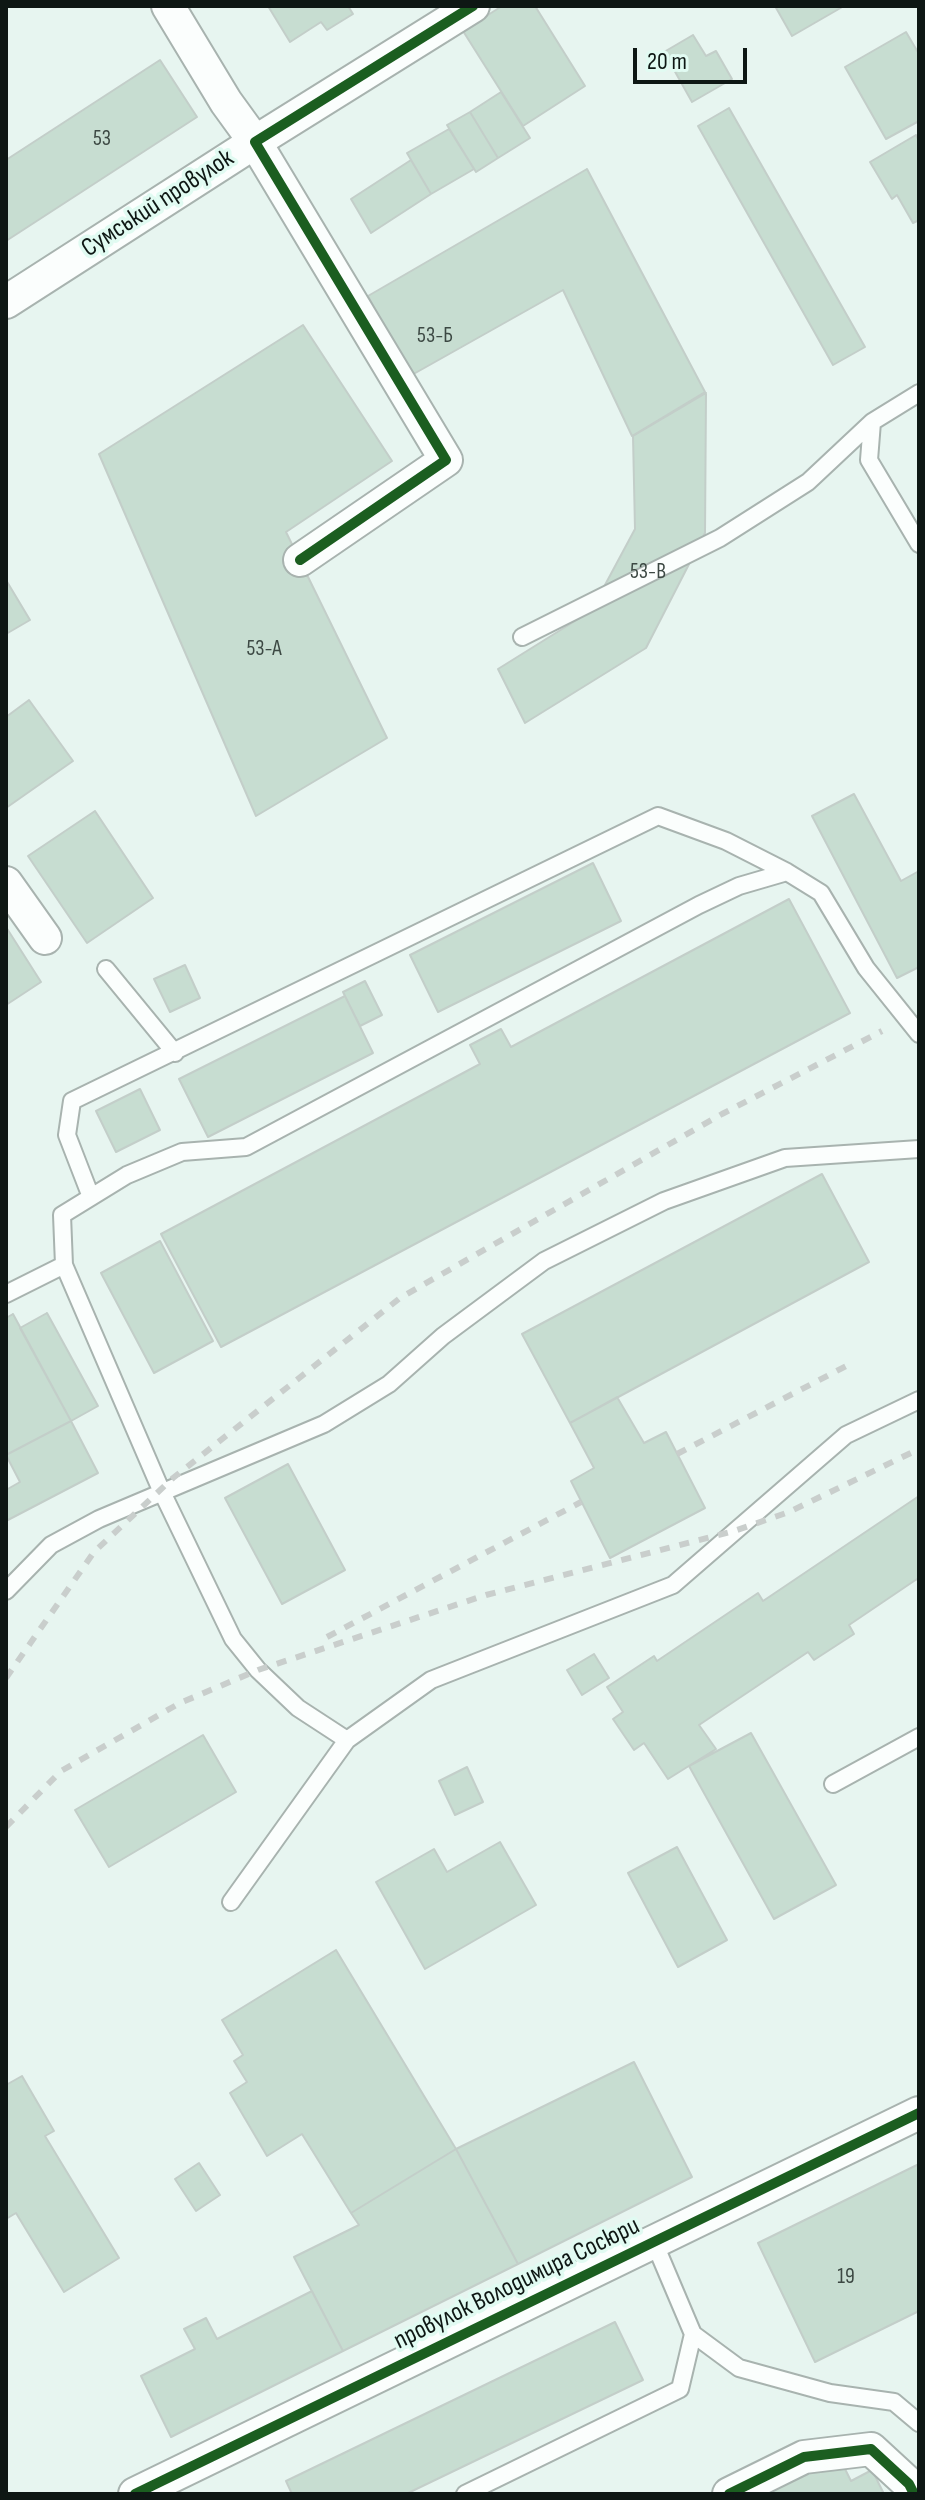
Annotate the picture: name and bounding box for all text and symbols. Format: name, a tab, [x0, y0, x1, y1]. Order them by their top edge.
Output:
scale bar	[637, 32, 751, 82]
text: 20 m	[647, 47, 687, 76]
house number: 53	[93, 126, 111, 152]
street label: Сумський провулок	[76, 143, 240, 265]
house number: 53-Б	[417, 323, 453, 349]
house number: 53-В	[630, 559, 666, 585]
house number: 53-А	[246, 636, 282, 662]
street label: провулок Володимира Сосюри	[389, 2211, 645, 2357]
house number: 19	[837, 2264, 855, 2290]

